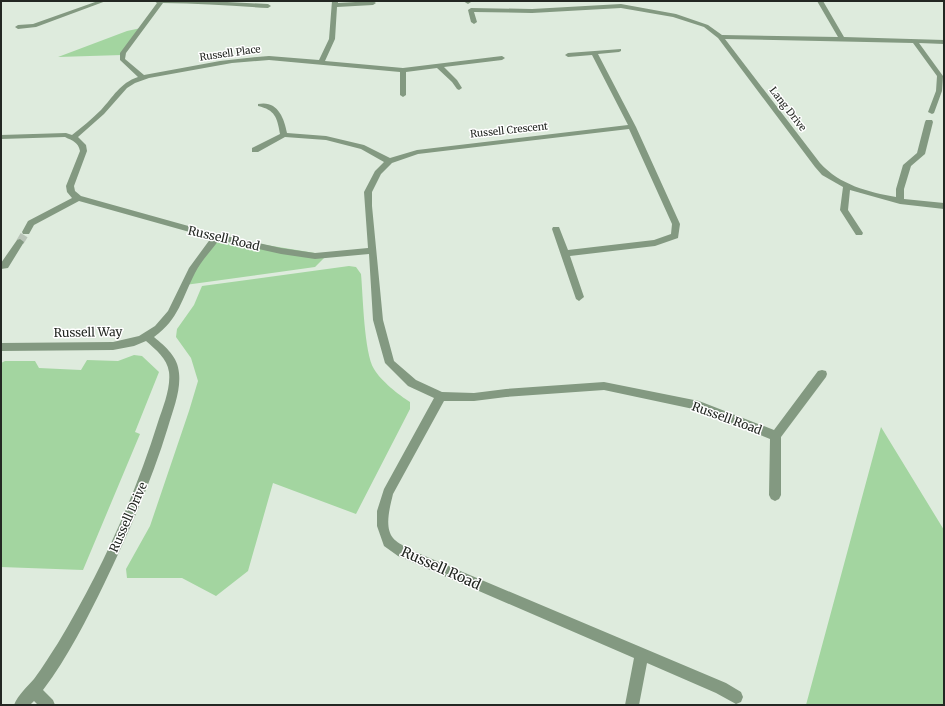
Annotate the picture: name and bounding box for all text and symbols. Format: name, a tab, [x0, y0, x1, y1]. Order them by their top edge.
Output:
street label: Russell Place	[199, 42, 261, 64]
street label: Lang Drive	[767, 84, 809, 134]
street label: Russell Crescent	[469, 119, 549, 141]
street label: Russell Road	[187, 222, 261, 254]
street label: Russell Way	[54, 324, 122, 340]
street label: Russell Road	[690, 398, 764, 438]
street label: Russell Drive	[106, 480, 150, 554]
street label: Russell Road	[398, 542, 484, 594]

